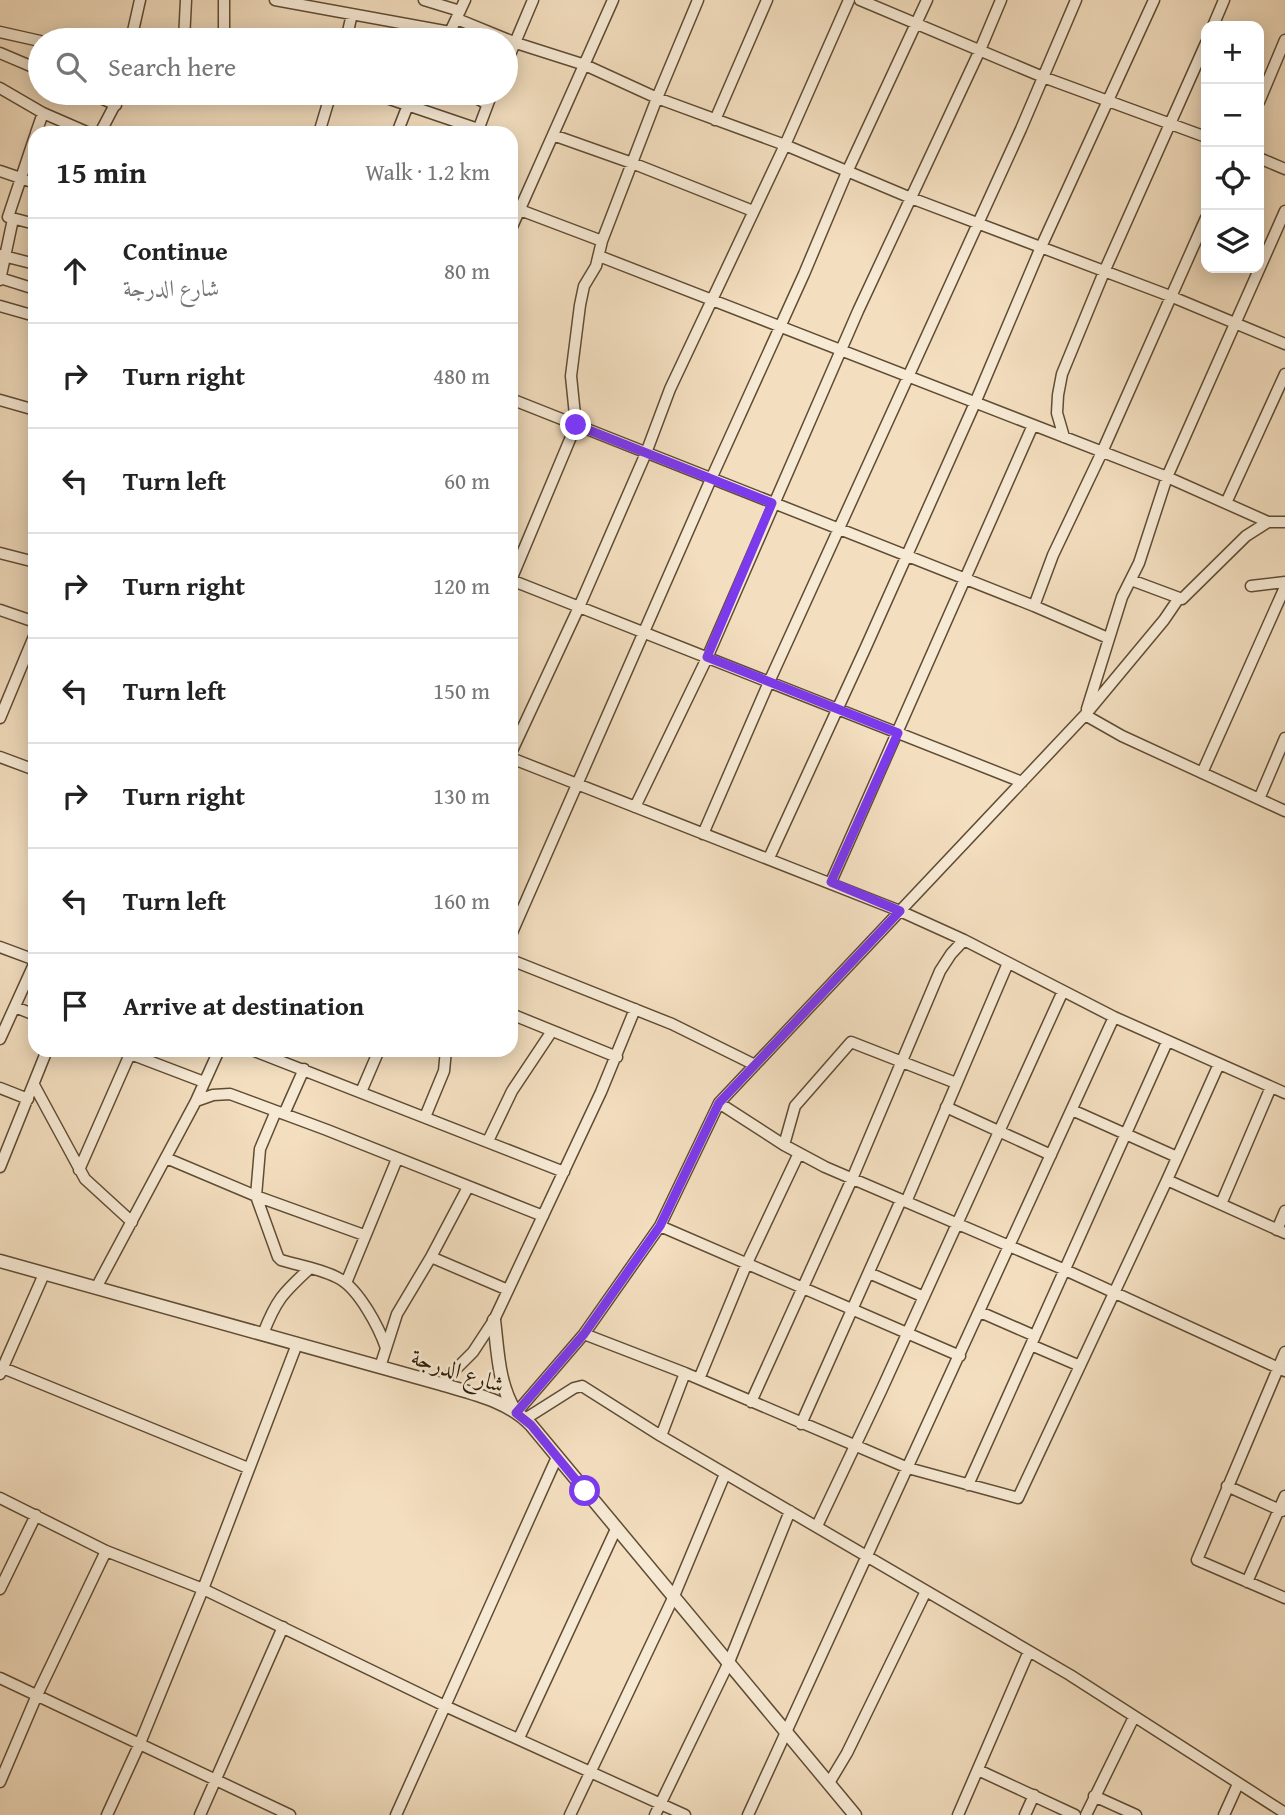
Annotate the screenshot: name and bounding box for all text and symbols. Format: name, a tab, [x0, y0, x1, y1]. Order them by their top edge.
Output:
map controls	[1201, 21, 1264, 273]
button: +	[1201, 21, 1264, 84]
search box	[28, 28, 518, 105]
text: Search here	[108, 47, 236, 86]
icon: search	[52, 48, 90, 86]
button: −	[1201, 84, 1264, 147]
button: locate	[1201, 147, 1264, 210]
text: 15 min	[56, 150, 146, 194]
text: Walk · 1.2 km	[365, 155, 490, 188]
button: layers	[1201, 210, 1264, 273]
text: Continue	[123, 231, 228, 270]
icon: ahead	[56, 252, 94, 290]
text: 80 m	[444, 254, 490, 287]
text: شارع الدرجة	[123, 271, 219, 304]
text: Turn right	[123, 356, 245, 395]
icon: right	[56, 357, 94, 395]
text: 480 m	[433, 359, 490, 392]
route end	[560, 409, 591, 440]
text: Turn left	[123, 461, 226, 500]
icon: left	[56, 462, 94, 500]
text: 60 m	[444, 464, 490, 497]
text: Turn right	[123, 566, 245, 605]
icon: right	[56, 567, 94, 605]
text: 120 m	[433, 569, 490, 602]
text: Turn left	[123, 671, 226, 710]
icon: left	[56, 672, 94, 710]
text: 150 m	[433, 674, 490, 707]
text: Turn right	[123, 776, 245, 815]
icon: right	[56, 777, 94, 815]
text: 130 m	[433, 779, 490, 812]
text: Turn left	[123, 881, 226, 920]
icon: left	[56, 882, 94, 920]
text: 160 m	[433, 884, 490, 917]
text: Arrive at destination	[123, 986, 364, 1025]
icon: arrive	[56, 987, 94, 1025]
street label: شارع الدرجة	[406, 1339, 509, 1404]
route start	[569, 1475, 600, 1506]

